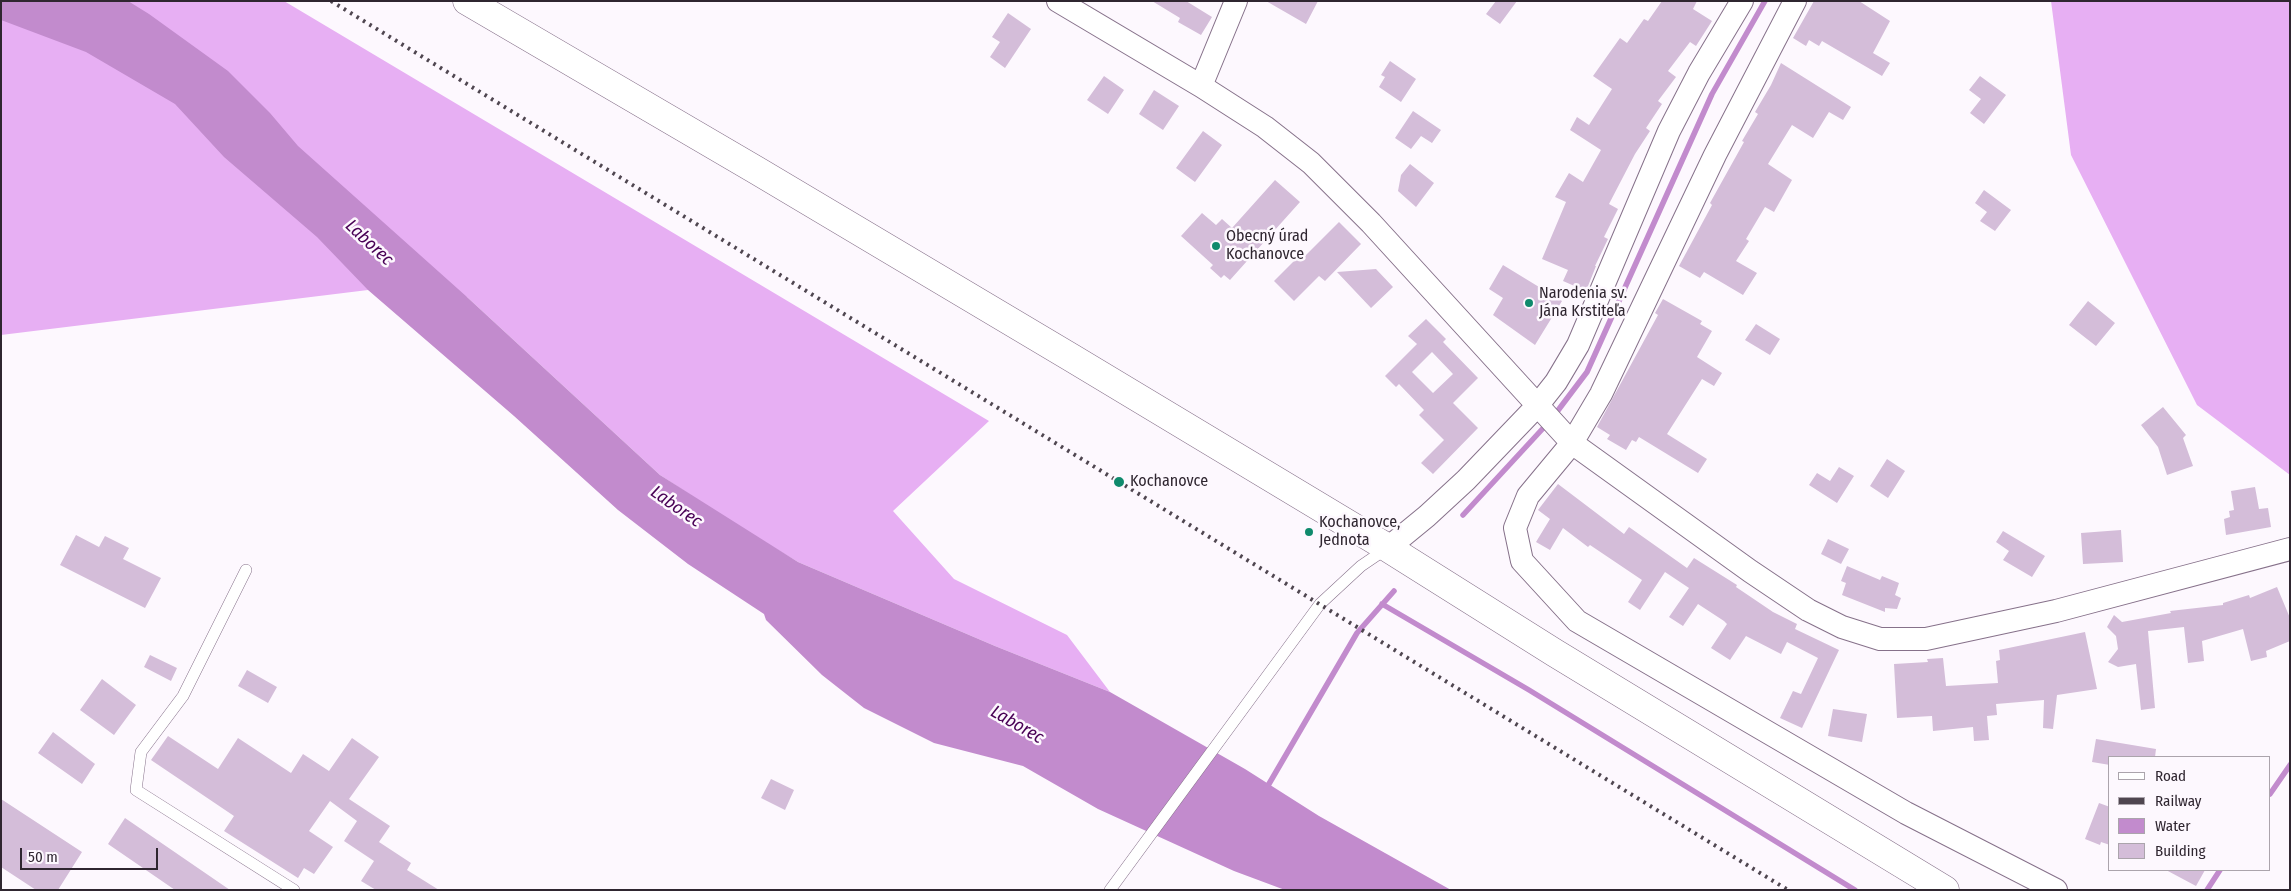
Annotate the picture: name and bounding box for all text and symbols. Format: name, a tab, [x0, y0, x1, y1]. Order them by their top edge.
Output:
water label: Laborec	[341, 215, 397, 271]
place label: Obecný úrad Kochanovce	[1226, 227, 1308, 265]
marker: Obecný úrad Kochanovce	[1210, 240, 1222, 252]
place label: Narodenia sv. Jána Krstiteľa	[1539, 284, 1627, 322]
marker: Narodenia sv. Jána Krstiteľa	[1523, 297, 1535, 309]
place label: Kochanovce	[1130, 472, 1208, 492]
marker: Kochanovce	[1112, 475, 1126, 489]
water label: Laborec	[646, 482, 706, 532]
place label: Kochanovce, Jednota	[1319, 513, 1400, 551]
marker: Kochanovce, Jednota	[1303, 526, 1315, 538]
water label: Laborec	[987, 701, 1047, 749]
legend	[2108, 756, 2271, 871]
text: Road	[2155, 767, 2186, 785]
text: Railway	[2155, 792, 2202, 810]
text: Water	[2155, 817, 2190, 835]
scale bar	[22, 838, 160, 870]
text: Building	[2155, 842, 2206, 860]
text: 50 m	[28, 848, 58, 866]

